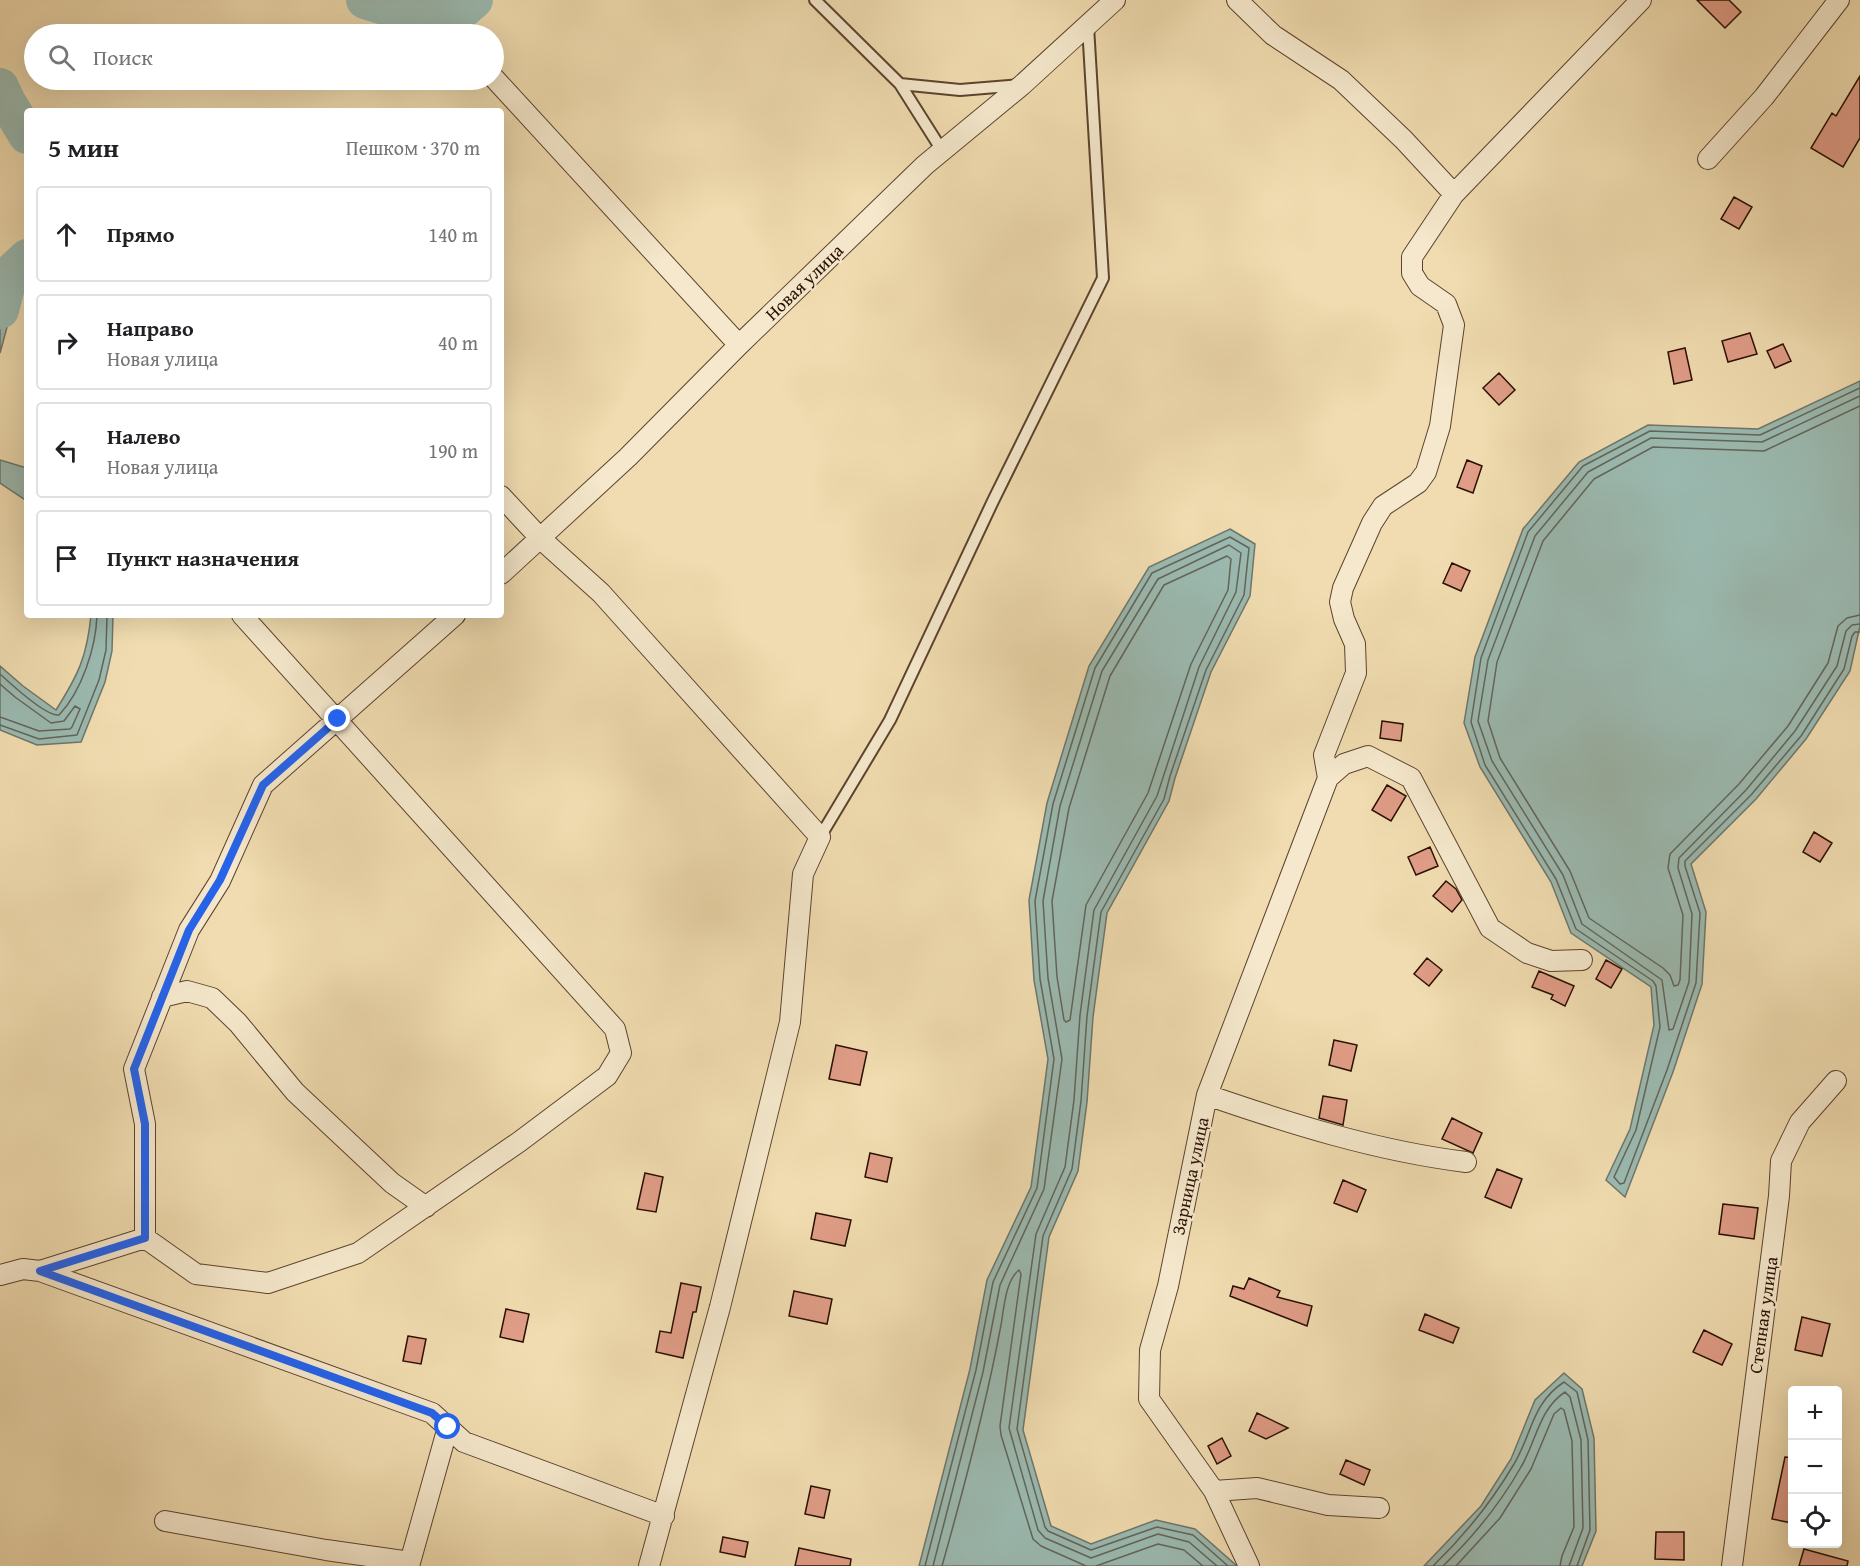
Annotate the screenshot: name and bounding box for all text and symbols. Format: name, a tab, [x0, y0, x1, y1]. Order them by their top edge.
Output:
search box	[24, 24, 504, 90]
icon: search	[45, 41, 78, 74]
text: Поиск	[93, 41, 153, 73]
text: 5 мин	[48, 128, 119, 167]
text: Пешком · 370 m	[346, 133, 480, 162]
icon: ahead	[50, 218, 83, 251]
text: Прямо	[107, 218, 174, 250]
text: 140 m	[428, 220, 478, 249]
street label: Новая улица	[759, 237, 850, 326]
text: Направо	[107, 312, 194, 344]
icon: right	[50, 326, 83, 359]
text: 40 m	[438, 328, 478, 357]
text: Новая улица	[107, 344, 218, 373]
text: Налево	[107, 420, 180, 452]
icon: left	[50, 434, 83, 467]
text: 190 m	[428, 436, 478, 465]
text: Новая улица	[107, 452, 218, 481]
icon: arrive	[50, 542, 83, 575]
text: Пункт назначения	[107, 542, 299, 574]
route end	[324, 705, 350, 731]
street label: Зарница улица	[1164, 1114, 1216, 1238]
street label: Степная улица	[1741, 1254, 1785, 1375]
map controls	[1788, 1386, 1842, 1548]
button: +	[1788, 1386, 1842, 1440]
route start	[434, 1413, 460, 1439]
button: −	[1788, 1440, 1842, 1494]
button: locate	[1788, 1494, 1842, 1548]

